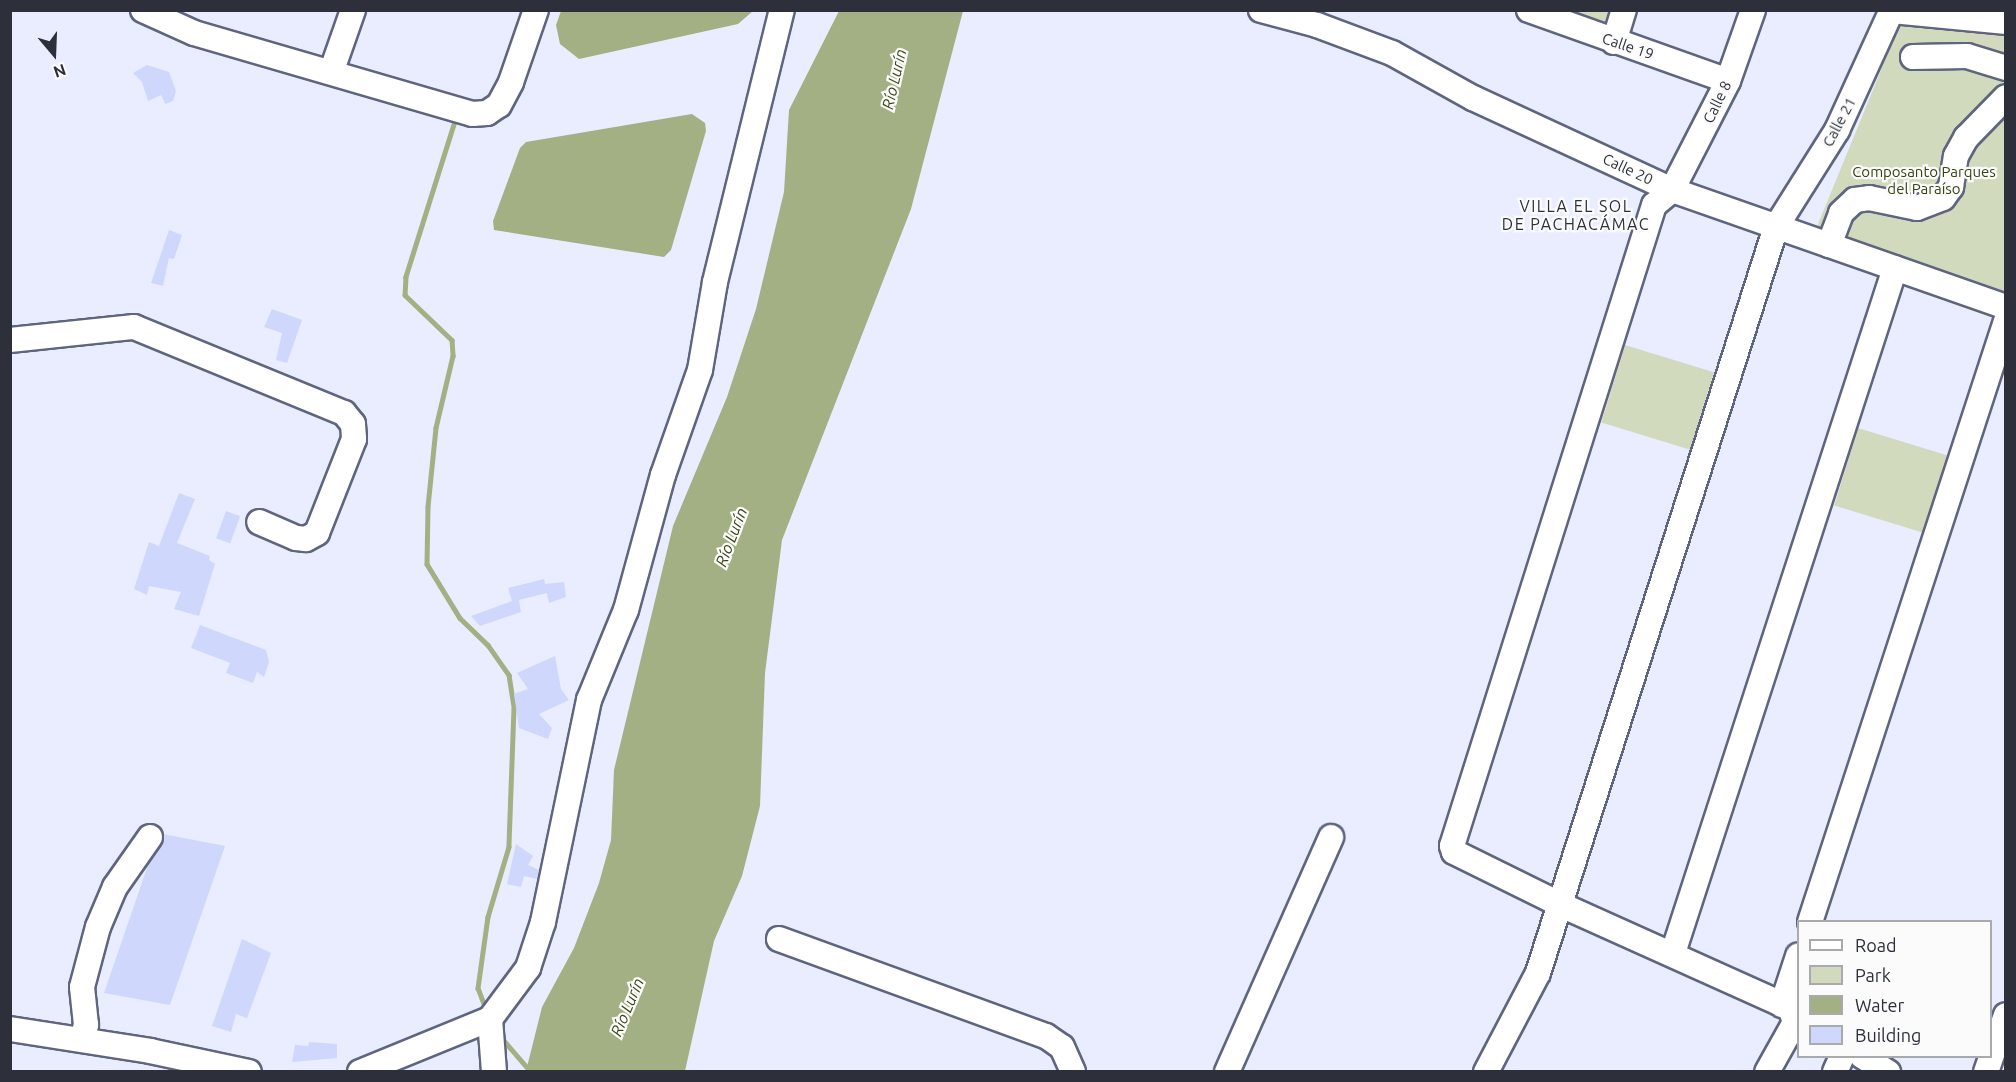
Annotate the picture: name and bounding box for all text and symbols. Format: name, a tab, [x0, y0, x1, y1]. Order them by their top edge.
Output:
north arrow	[24, 24, 84, 84]
street label: Calle 19	[1600, 29, 1656, 63]
water label: Río Lurín	[878, 47, 910, 111]
text: N	[51, 61, 68, 81]
street label: Calle 8	[1699, 78, 1735, 126]
street label: Calle 21	[1819, 94, 1859, 150]
street label: Calle 20	[1600, 150, 1656, 188]
park label: Composanto Parques del Paraíso	[1852, 162, 1996, 197]
district label: VILLA EL SOL DE PACHACÁMAC	[1502, 196, 1650, 234]
water label: Río Lurín	[711, 505, 751, 569]
legend	[1797, 920, 1992, 1058]
text: Road	[1855, 935, 1897, 955]
text: Park	[1855, 965, 1891, 985]
water label: Río Lurín	[606, 975, 648, 1039]
text: Water	[1855, 995, 1904, 1015]
text: Building	[1855, 1025, 1921, 1045]

